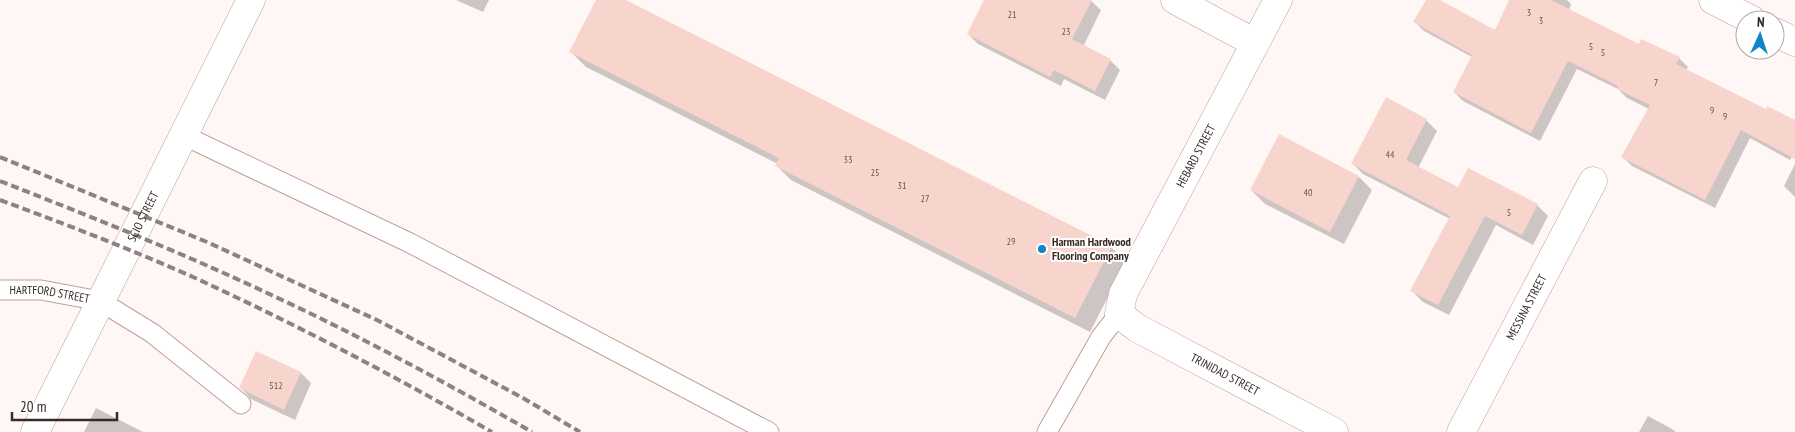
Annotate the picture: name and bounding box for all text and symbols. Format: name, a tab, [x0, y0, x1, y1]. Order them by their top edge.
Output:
house number: 3	[1527, 6, 1531, 19]
house number: 21	[1008, 8, 1017, 21]
north arrow	[1735, 10, 1785, 60]
text: N	[1756, 13, 1765, 31]
house number: 3	[1539, 14, 1543, 27]
house number: 23	[1062, 25, 1071, 38]
house number: 5	[1589, 40, 1593, 53]
house number: 5	[1601, 46, 1605, 59]
house number: 7	[1654, 76, 1658, 89]
house number: 9	[1710, 104, 1714, 117]
house number: 9	[1723, 110, 1727, 123]
street label: HEBARD STREET	[1173, 121, 1219, 190]
house number: 44	[1386, 148, 1395, 161]
house number: 33	[844, 153, 853, 166]
house number: 25	[871, 166, 880, 179]
house number: 31	[898, 179, 907, 192]
house number: 40	[1304, 186, 1313, 199]
street label: SCIO STREET	[124, 188, 162, 244]
house number: 27	[921, 192, 930, 205]
house number: 5	[1507, 206, 1511, 219]
place label: Harman Hardwood Flooring Company	[1052, 234, 1131, 263]
house number: 29	[1007, 235, 1016, 248]
marker: Harman Hardwood Flooring Company	[1036, 243, 1048, 255]
street label: MESSINA STREET	[1503, 271, 1550, 342]
street label: HARTFORD STREET	[10, 282, 92, 306]
street label: TRINIDAD STREET	[1188, 350, 1263, 399]
house number: 512	[269, 379, 283, 392]
scale bar	[12, 390, 118, 422]
text: 20 m	[20, 397, 46, 416]

